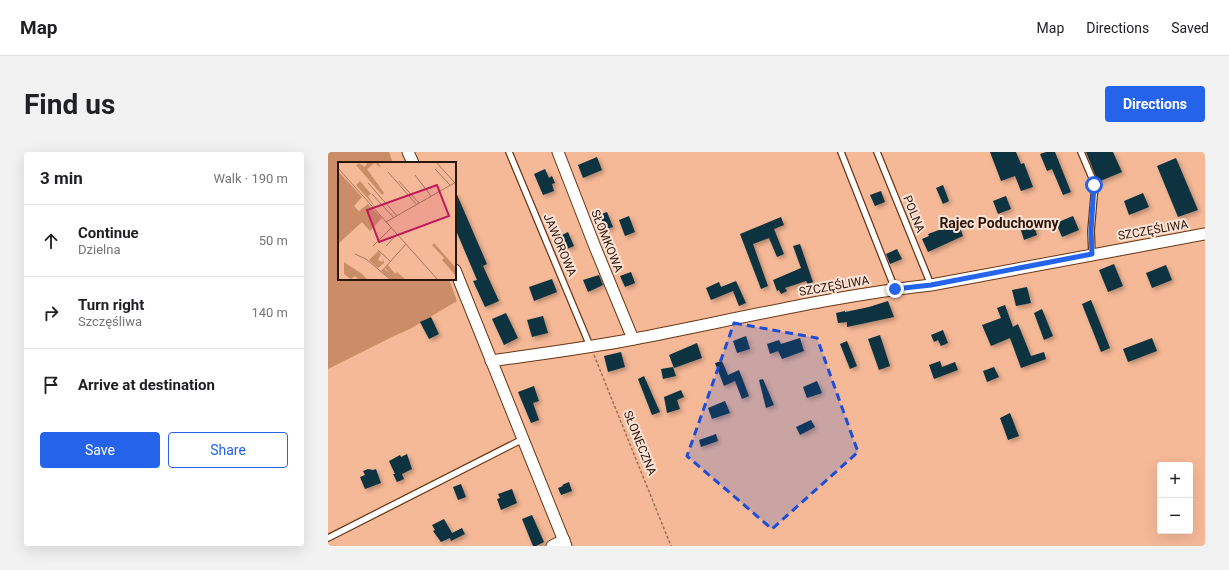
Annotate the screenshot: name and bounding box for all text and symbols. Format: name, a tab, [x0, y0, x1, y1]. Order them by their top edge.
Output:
text: Map	[20, 16, 58, 39]
text: Map	[1037, 20, 1064, 36]
text: Directions	[1086, 20, 1149, 36]
text: Saved	[1171, 20, 1209, 36]
button: Directions	[1105, 86, 1205, 122]
text: Find us	[24, 88, 115, 121]
inset map	[338, 162, 456, 280]
text: 3 min	[40, 168, 83, 188]
text: Walk · 190 m	[213, 171, 288, 186]
route start	[1085, 176, 1103, 194]
street label: POLNA	[900, 193, 928, 235]
street label: SŁOMKOWA	[588, 208, 626, 274]
street label: JAWOROWA	[541, 212, 580, 279]
district label: Rajec Poduchowny	[939, 215, 1060, 231]
street label: SZCZĘŚLIWA	[1117, 216, 1189, 243]
text: Continue	[78, 224, 139, 242]
icon: ahead	[40, 230, 62, 252]
text: 50 m	[259, 233, 288, 248]
text: Dzielna	[78, 242, 120, 257]
street label: SZCZĘŚLIWA	[798, 272, 870, 299]
route end	[886, 280, 904, 298]
text: Turn right	[78, 296, 144, 314]
icon: right	[40, 302, 62, 324]
text: 140 m	[251, 305, 288, 320]
text: Szczęśliwa	[78, 314, 142, 329]
icon: arrive	[40, 374, 62, 396]
text: Arrive at destination	[78, 376, 215, 394]
street label: SŁONECZNA	[621, 409, 659, 478]
button: Save	[40, 432, 160, 468]
button: Share	[168, 432, 288, 468]
map controls	[1157, 462, 1193, 534]
button: +	[1157, 462, 1193, 498]
button: −	[1157, 498, 1193, 534]

